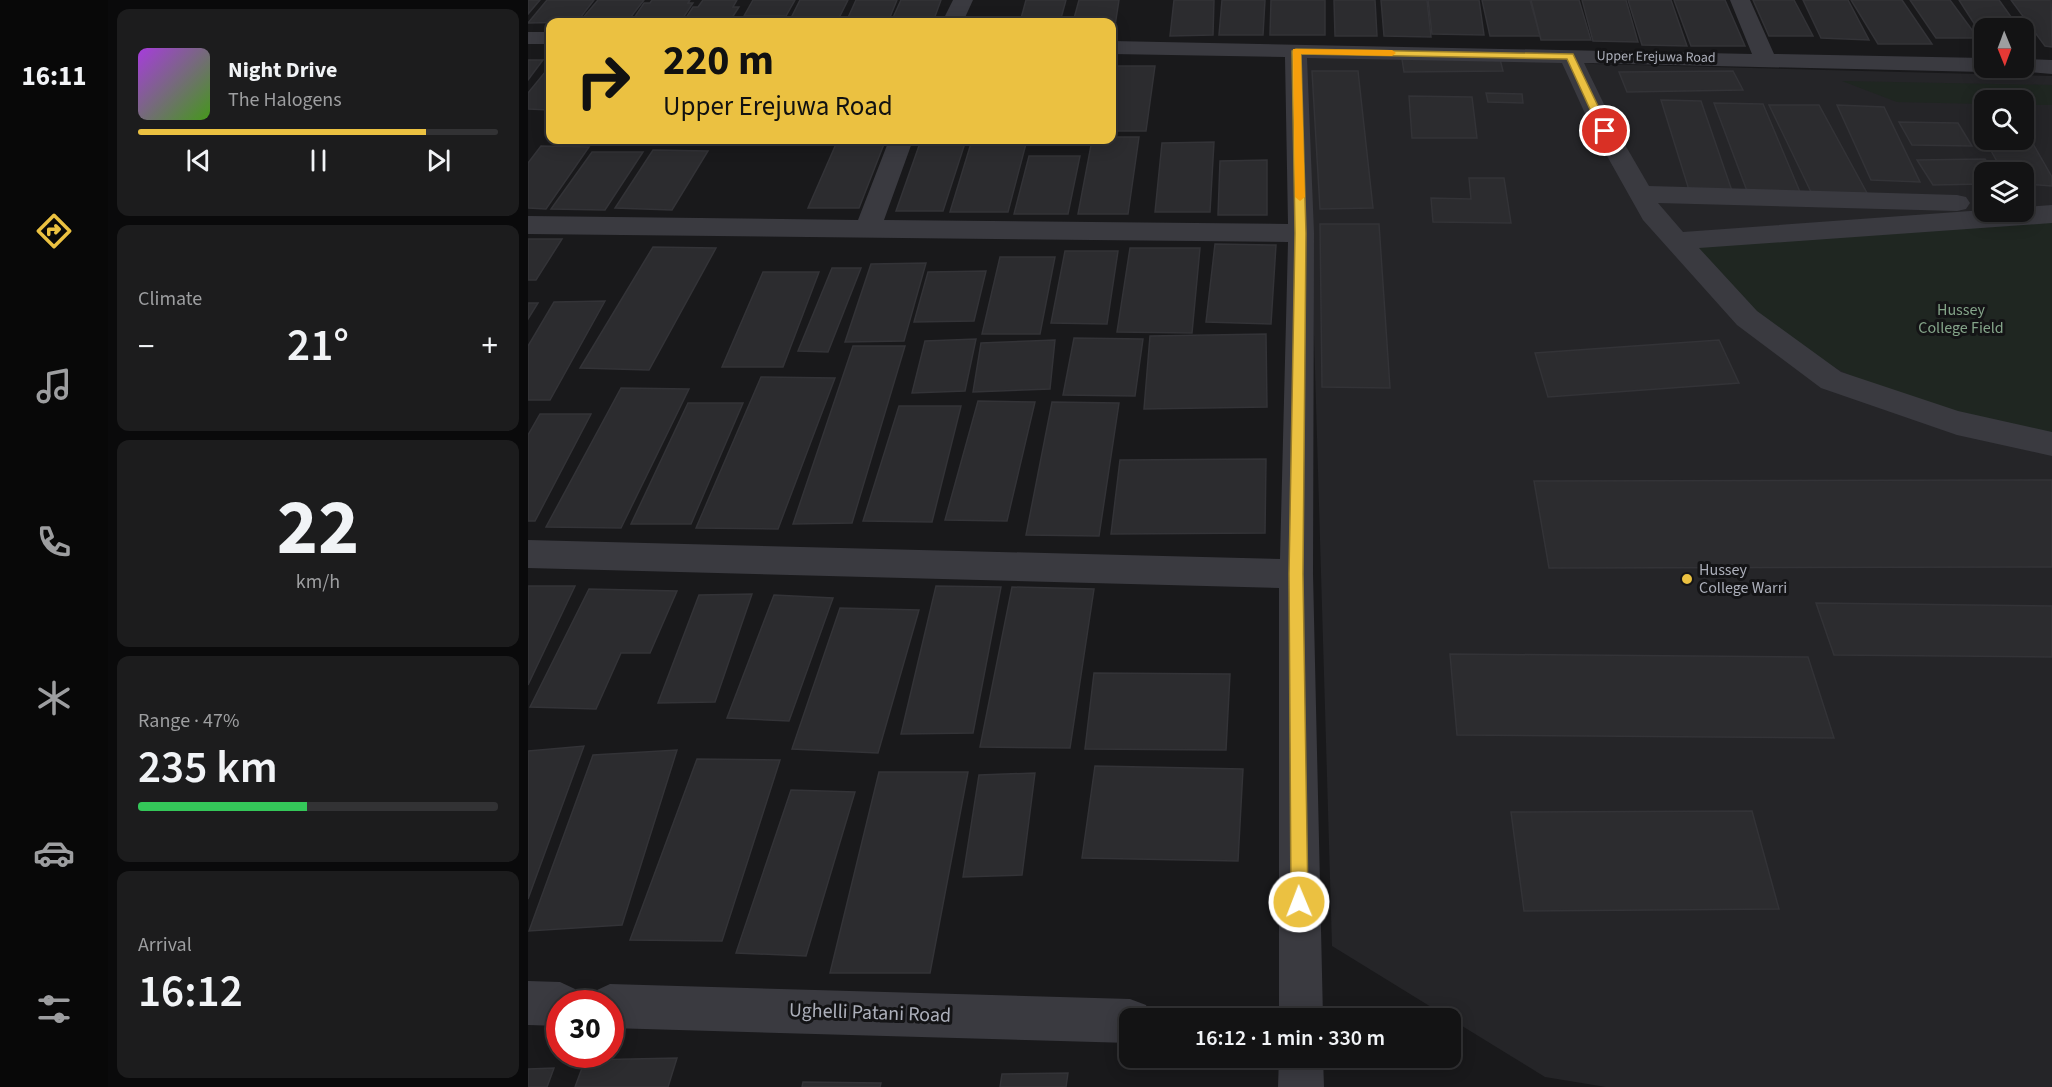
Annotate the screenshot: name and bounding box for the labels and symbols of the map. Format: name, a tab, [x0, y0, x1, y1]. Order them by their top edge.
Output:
north arrow	[1974, 18, 2034, 78]
street label: Upper Erejuwa Road	[1596, 46, 1716, 68]
pin	[1579, 105, 1630, 156]
park label: Hussey College Field	[1918, 299, 2004, 339]
place label: Hussey College Warri	[1699, 559, 1787, 599]
marker: Hussey College Warri	[1680, 572, 1694, 586]
position arrow	[1267, 870, 1331, 934]
speed limit sign: 30	[546, 990, 624, 1068]
street label: Ughelli Patani Road	[788, 996, 952, 1030]

